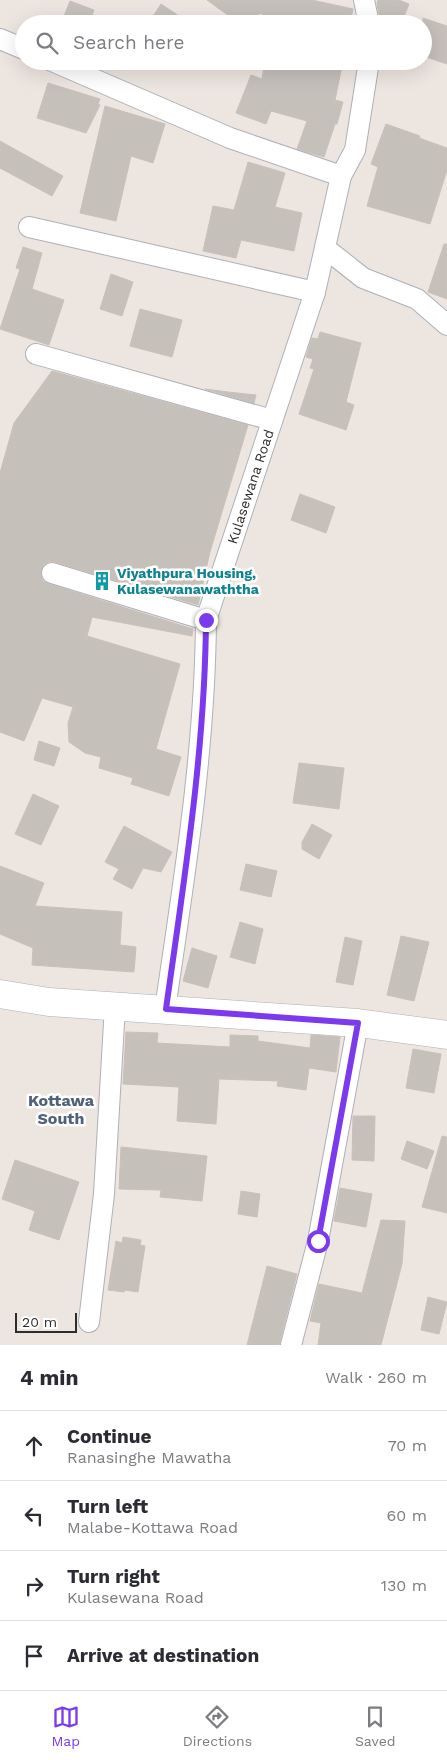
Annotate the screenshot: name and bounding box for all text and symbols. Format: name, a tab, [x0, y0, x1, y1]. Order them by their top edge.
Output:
search box	[15, 15, 432, 70]
icon: search	[33, 29, 61, 57]
text: Search here	[73, 31, 184, 54]
street label: Kulasewana Road	[224, 427, 277, 546]
place label: Viyathpura Housing, Kulasewanawaththa	[117, 565, 260, 597]
building icon: Viyathpura Housing, Kulasewanawaththa	[91, 570, 113, 592]
route end	[195, 609, 218, 632]
district label: Kottawa South	[28, 1091, 95, 1128]
route start	[307, 1230, 330, 1253]
scale bar	[15, 1310, 78, 1333]
text: 20 m	[22, 1314, 57, 1330]
text: 4 min	[20, 1365, 78, 1390]
text: Walk · 260 m	[325, 1368, 427, 1387]
text: Continue	[67, 1425, 151, 1448]
icon: ahead	[20, 1432, 48, 1460]
text: 70 m	[388, 1436, 427, 1455]
text: Ranasinghe Mawatha	[67, 1448, 231, 1467]
text: Turn left	[67, 1495, 148, 1518]
icon: left	[20, 1502, 48, 1530]
text: 60 m	[387, 1506, 427, 1525]
text: Malabe-Kottawa Road	[67, 1518, 238, 1537]
text: Turn right	[67, 1565, 160, 1588]
icon: right	[20, 1572, 48, 1600]
text: 130 m	[381, 1576, 427, 1595]
text: Kulasewana Road	[67, 1588, 204, 1607]
icon: arrive	[20, 1642, 48, 1670]
text: Arrive at destination	[67, 1644, 259, 1667]
tab: Map	[51, 1703, 80, 1749]
tab: Directions	[183, 1703, 252, 1749]
tab: Saved	[355, 1703, 396, 1749]

